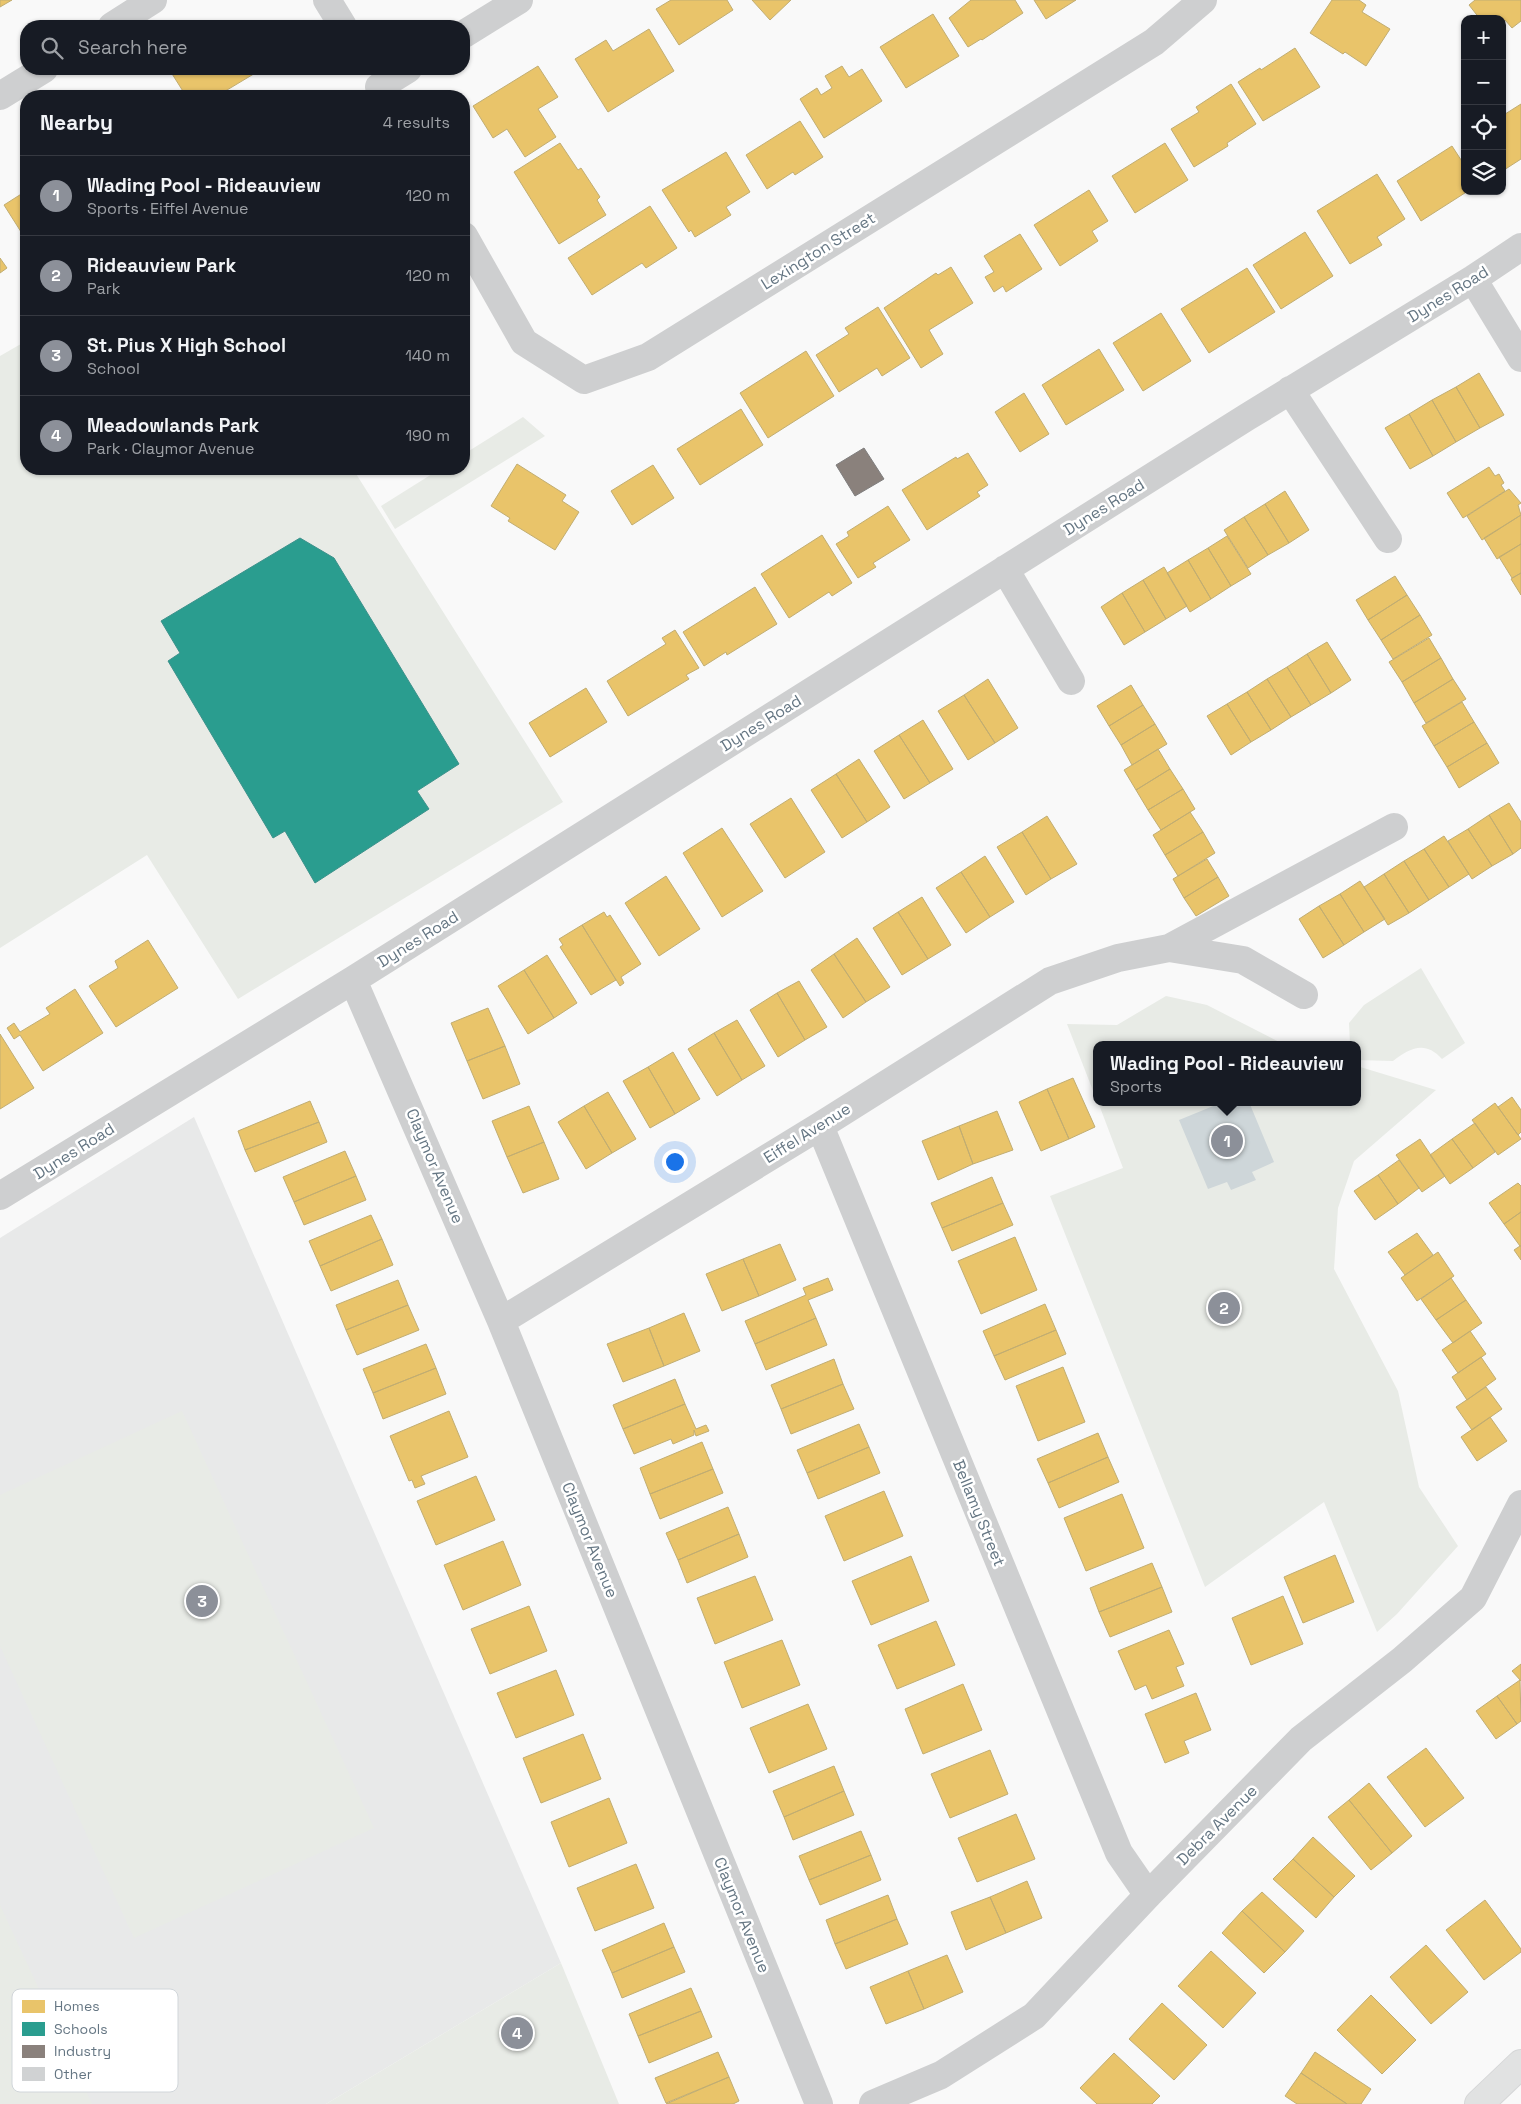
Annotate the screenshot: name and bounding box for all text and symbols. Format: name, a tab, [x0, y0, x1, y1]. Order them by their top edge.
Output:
map controls	[1461, 15, 1506, 195]
button: +	[1461, 15, 1506, 60]
search box	[20, 20, 470, 75]
icon: search	[38, 34, 66, 62]
text: Search here	[78, 35, 188, 60]
button: −	[1461, 60, 1506, 105]
button: locate	[1461, 105, 1506, 150]
text: Nearby	[40, 109, 113, 136]
text: 4 results	[383, 112, 450, 133]
button: layers	[1461, 150, 1506, 195]
text: Wading Pool - Rideauview	[87, 173, 321, 198]
text: 1	[52, 185, 60, 206]
text: 120 m	[406, 185, 450, 206]
text: Sports · Eiffel Avenue	[87, 198, 249, 219]
street label: Lexington Street	[757, 207, 879, 295]
text: Rideauview Park	[87, 253, 236, 278]
street label: Dynes Road	[1404, 261, 1492, 327]
text: 2	[51, 265, 61, 286]
text: 120 m	[406, 265, 450, 286]
text: Park	[87, 278, 120, 299]
text: St. Pius X High School	[87, 333, 286, 358]
text: 3	[51, 345, 61, 366]
text: 140 m	[405, 345, 450, 366]
text: School	[87, 358, 140, 379]
text: Meadowlands Park	[87, 413, 259, 438]
text: 4	[51, 425, 61, 446]
text: 190 m	[405, 425, 450, 446]
text: Park · Claymor Avenue	[87, 438, 255, 459]
street label: Dynes Road	[1060, 474, 1148, 540]
street label: Dynes Road	[717, 690, 805, 756]
street label: Dynes Road	[374, 906, 462, 972]
popup	[1093, 1041, 1361, 1106]
text: Wading Pool - Rideauview	[1110, 1051, 1344, 1076]
text: Sports	[1110, 1076, 1162, 1097]
street label: Eiffel Avenue	[760, 1098, 854, 1168]
street label: Claymor Avenue	[401, 1105, 469, 1227]
street label: Dynes Road	[30, 1118, 118, 1184]
pin: 1	[1211, 1122, 1243, 1160]
your location	[662, 1149, 688, 1175]
pin: 2	[1208, 1289, 1240, 1327]
street label: Bellamy Street	[948, 1456, 1010, 1570]
street label: Claymor Avenue	[557, 1479, 623, 1601]
pin: 3	[186, 1582, 218, 1620]
street label: Debra Avenue	[1172, 1780, 1262, 1870]
street label: Claymor Avenue	[709, 1854, 775, 1976]
legend	[12, 1989, 178, 2092]
text: Homes	[54, 1997, 100, 2015]
pin: 4	[501, 2014, 533, 2052]
text: Schools	[54, 2020, 108, 2038]
text: Industry	[54, 2042, 111, 2060]
text: Other	[54, 2065, 92, 2083]

